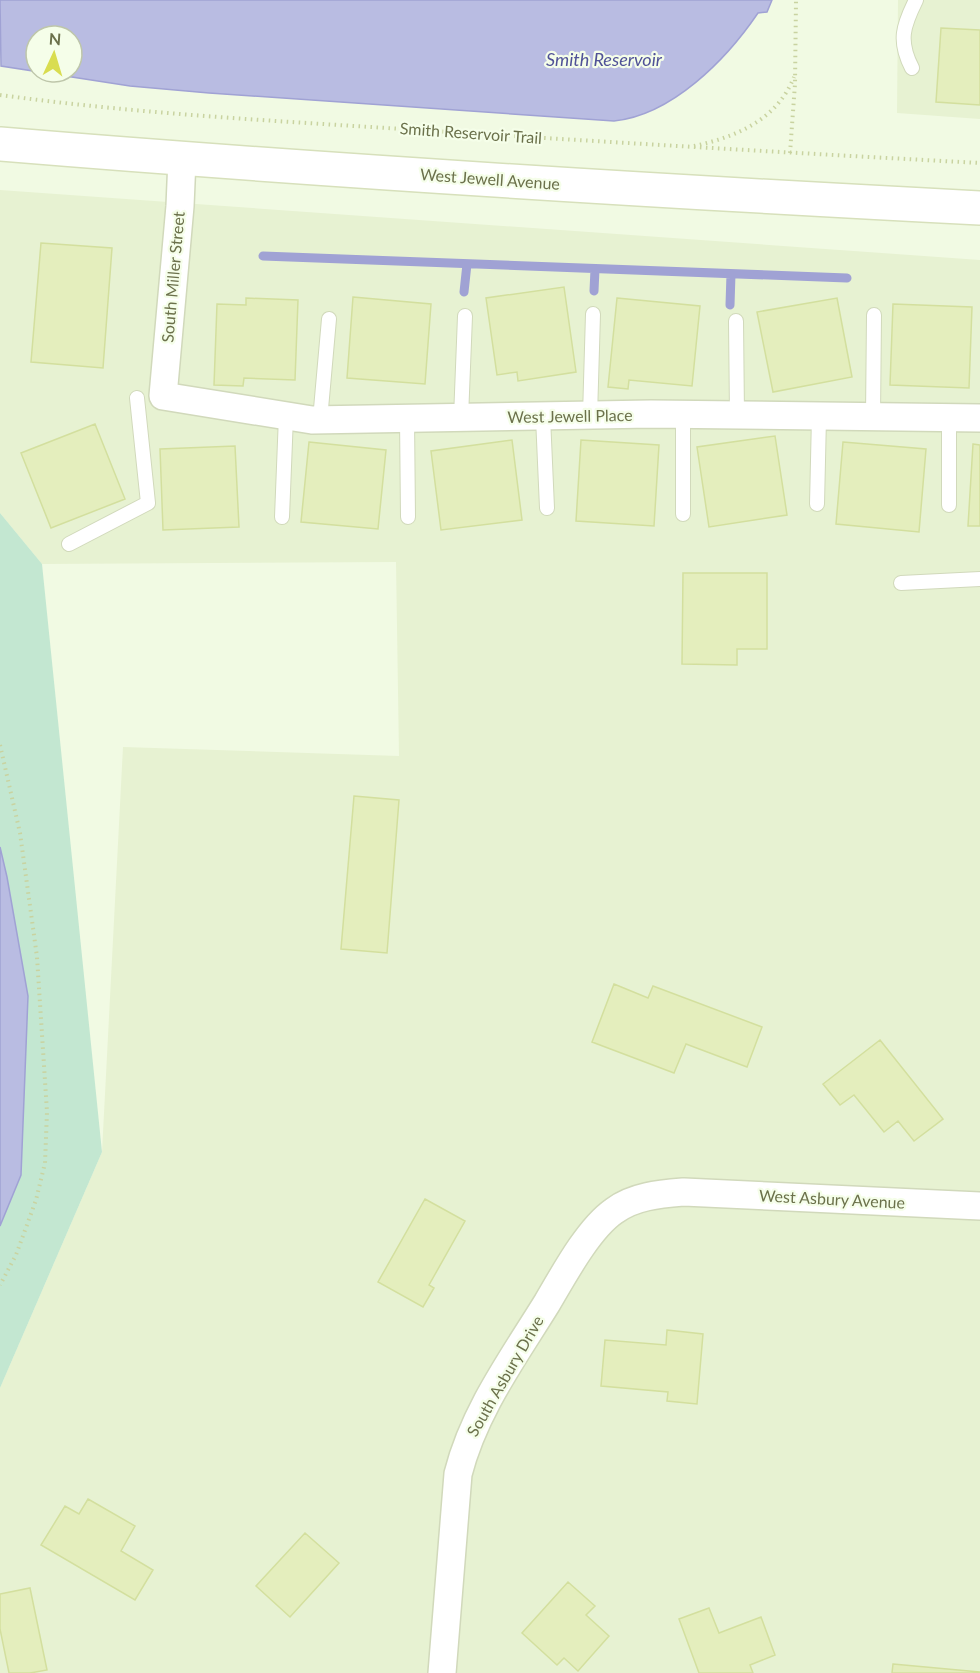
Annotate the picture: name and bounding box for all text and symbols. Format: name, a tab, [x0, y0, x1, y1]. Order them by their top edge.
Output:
north arrow	[24, 24, 84, 84]
text: N	[48, 29, 62, 48]
water label: Smith Reservoir	[546, 48, 663, 70]
street label: Smith Reservoir Trail	[399, 118, 543, 147]
street label: West Jewell Avenue	[419, 164, 561, 193]
street label: South Miller Street	[157, 210, 188, 343]
street label: West Jewell Place	[507, 405, 633, 426]
street label: West Asbury Avenue	[759, 1185, 906, 1212]
street label: South Asbury Drive	[462, 1312, 547, 1440]

